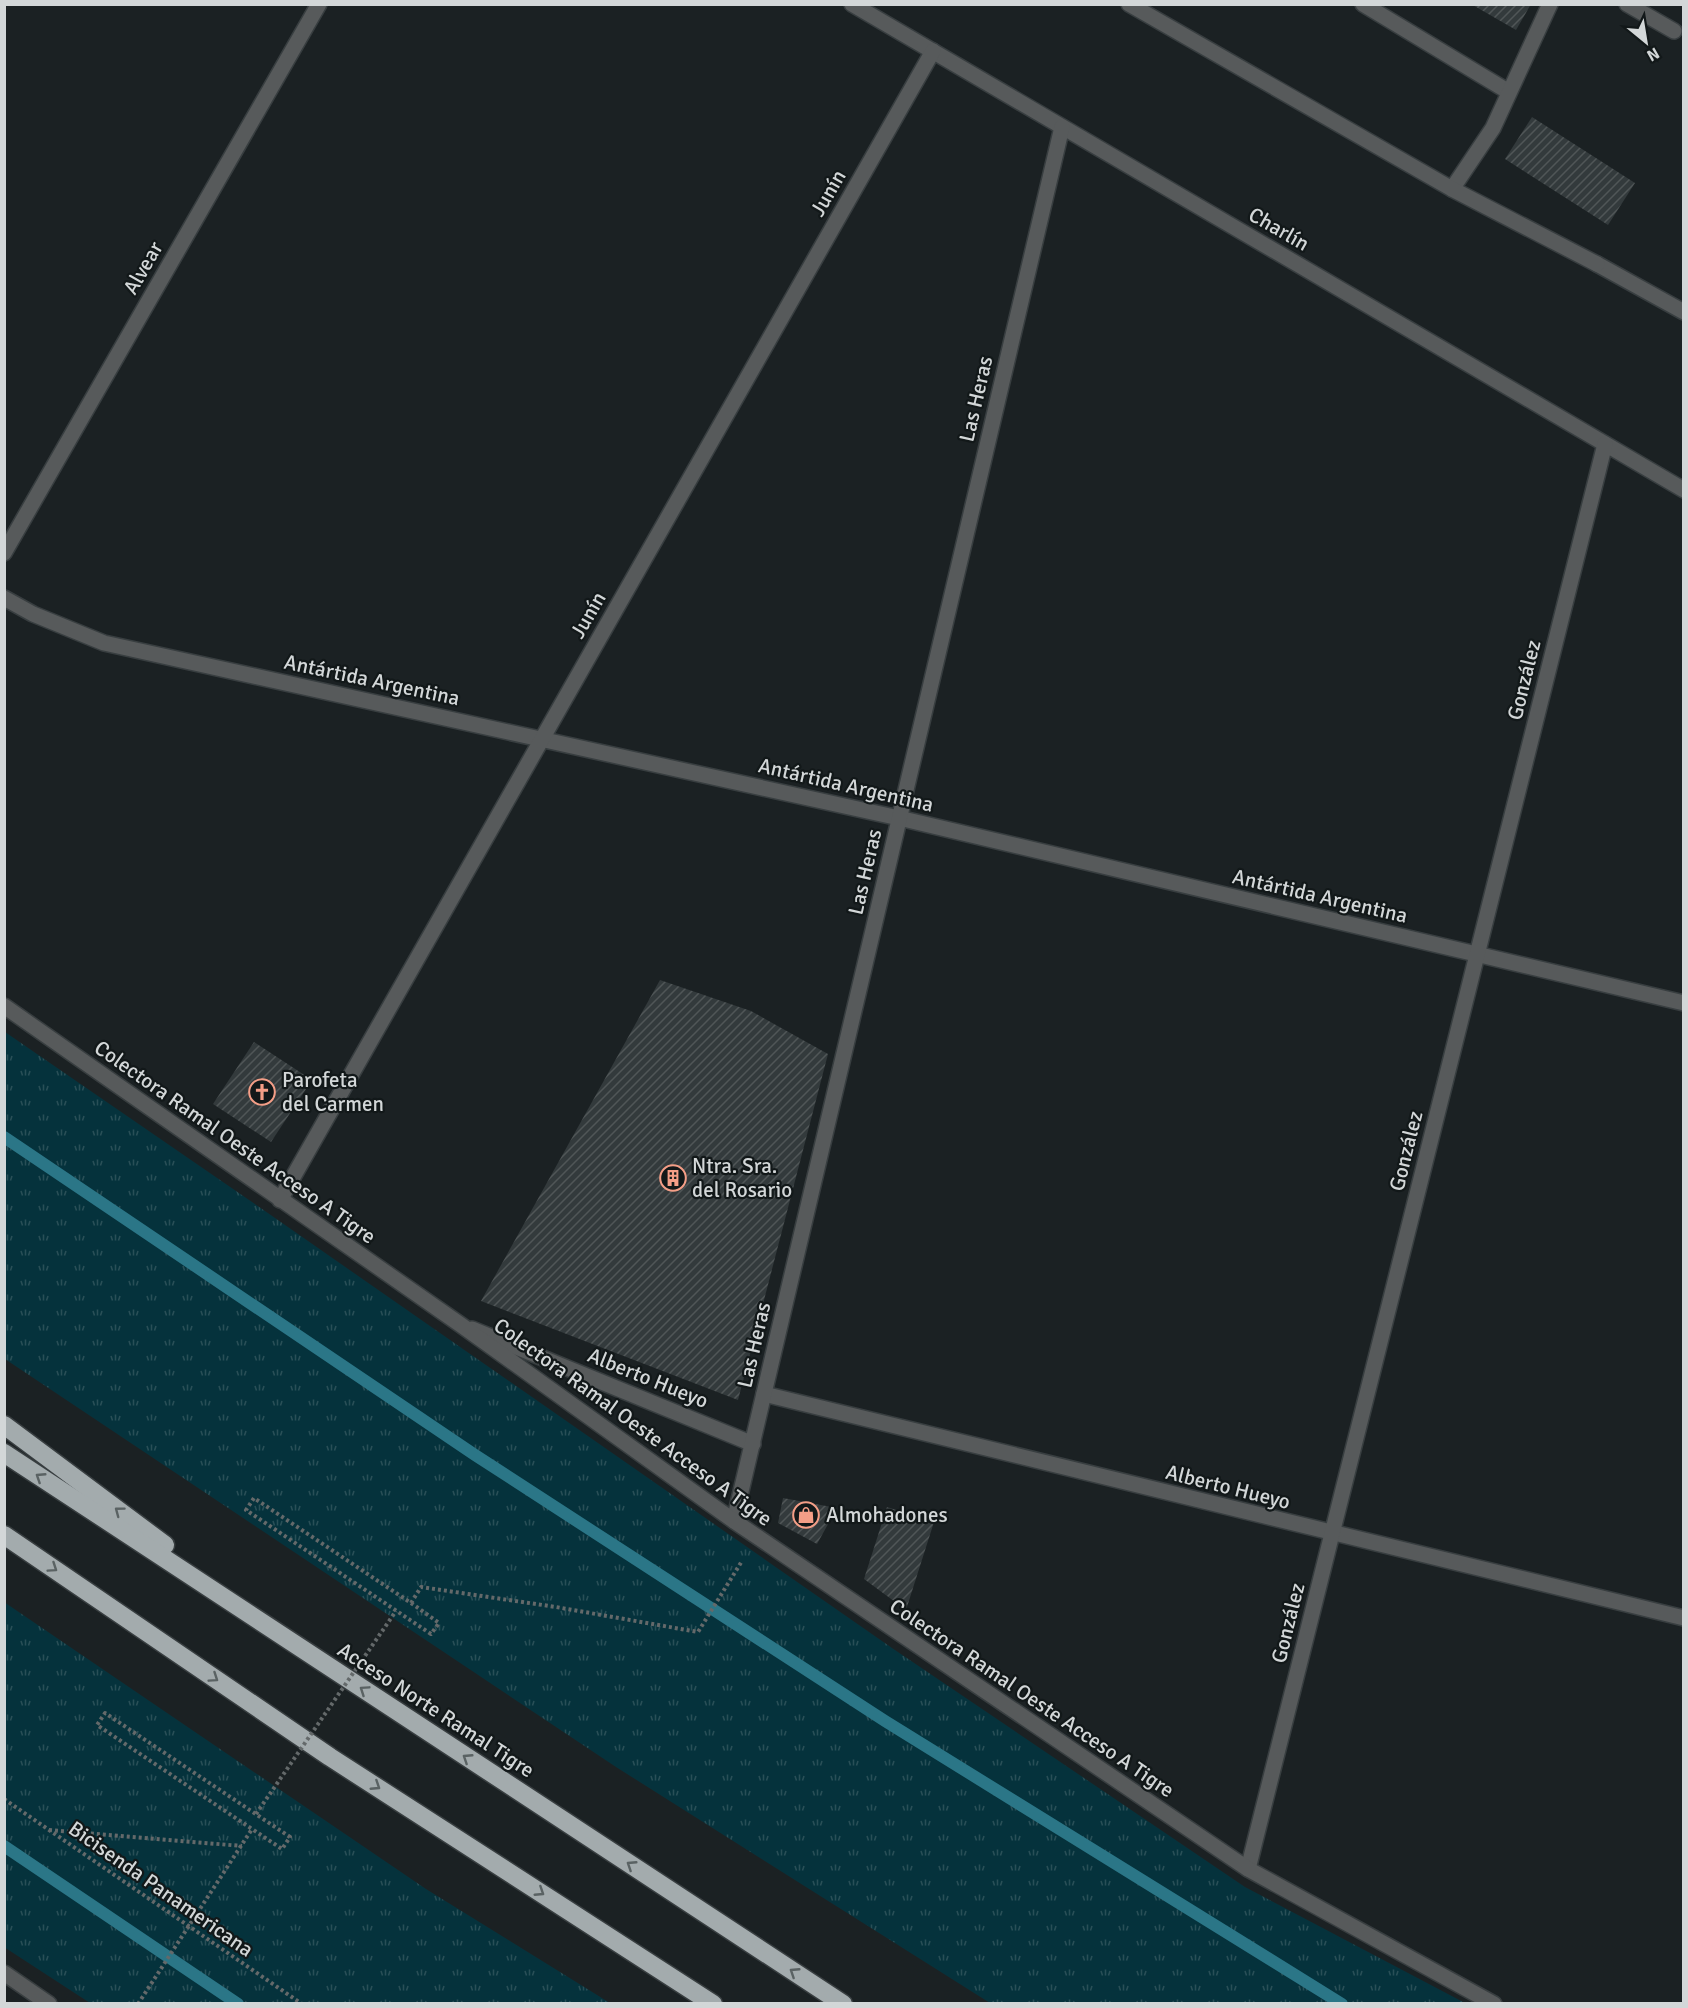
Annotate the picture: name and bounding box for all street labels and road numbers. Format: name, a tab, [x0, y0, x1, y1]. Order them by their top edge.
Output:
street label: Junín	[804, 165, 852, 221]
street label: Charlín	[1244, 201, 1314, 257]
street label: Alvear	[118, 237, 169, 299]
street label: Las Heras	[954, 354, 998, 444]
street label: Junín	[564, 587, 612, 643]
street label: González	[1501, 637, 1547, 723]
street label: Antártida Argentina	[282, 649, 462, 711]
street label: Antártida Argentina	[756, 752, 936, 818]
street label: Las Heras	[843, 827, 887, 917]
street label: Antártida Argentina	[1230, 863, 1410, 929]
street label: Colectora Ramal Oeste Acceso A Tigre	[89, 1035, 381, 1249]
street label: González	[1383, 1108, 1429, 1194]
street label: Las Heras	[732, 1300, 776, 1390]
street label: Colectora Ramal Oeste Acceso A Tigre	[489, 1312, 777, 1532]
street label: Alberto Hueyo	[584, 1342, 712, 1414]
street label: Alberto Hueyo	[1163, 1459, 1293, 1515]
street label: González	[1265, 1580, 1311, 1666]
street label: Colectora Ramal Oeste Acceso A Tigre	[885, 1593, 1179, 1803]
street label: Acceso Norte Ramal Tigre	[333, 1637, 539, 1783]
street label: Bicisenda Panamericana	[64, 1815, 258, 1963]

